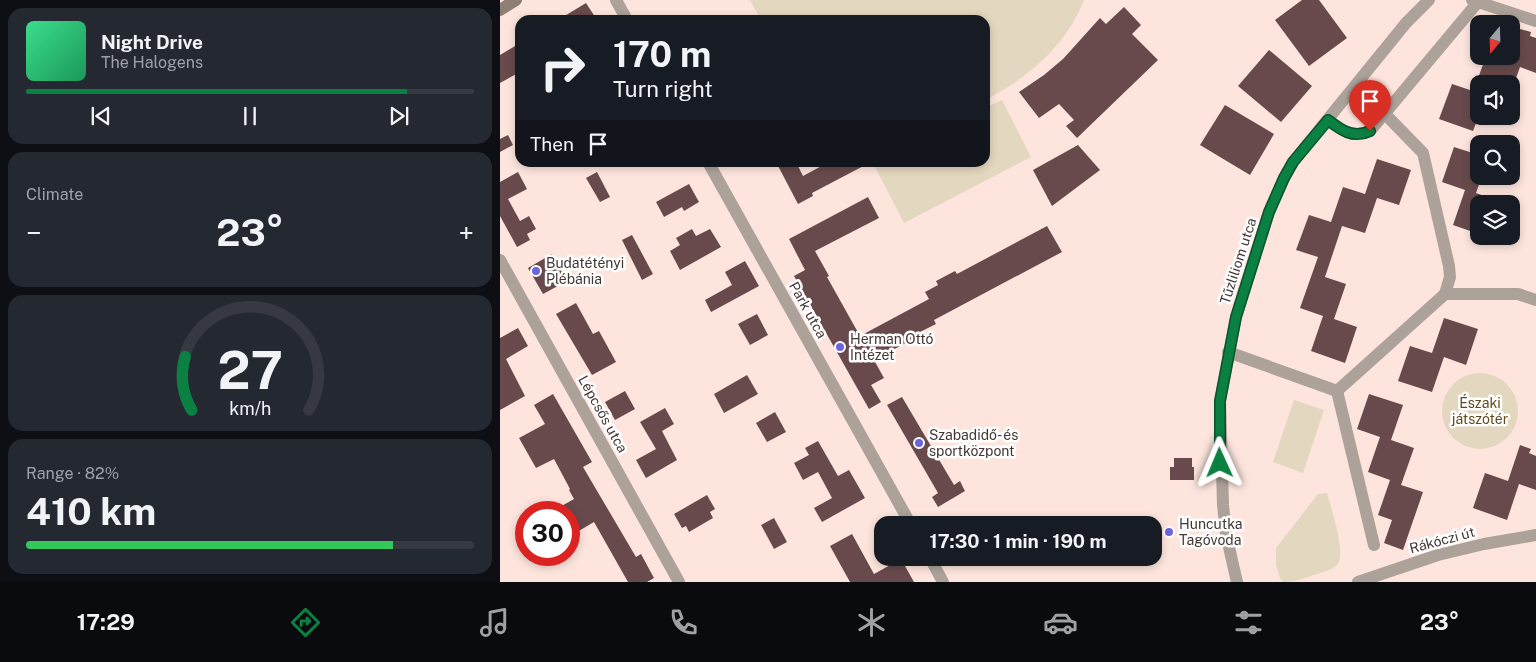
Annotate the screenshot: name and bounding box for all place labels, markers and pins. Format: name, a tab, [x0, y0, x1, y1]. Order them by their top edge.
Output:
pin	[1349, 80, 1391, 131]
place label: Budatétényi Plébánia	[546, 255, 624, 287]
marker: Budatétényi Plébánia	[530, 265, 542, 277]
place label: Herman Ottó Intézet	[850, 331, 934, 363]
marker: Herman Ottó Intézet	[834, 341, 846, 353]
place label: Szabadidő- és sportközpont	[929, 427, 1018, 459]
marker: Szabadidő- és sportközpont	[913, 437, 925, 449]
place label: Huncutka Tagóvoda	[1179, 516, 1243, 548]
marker: Huncutka Tagóvoda	[1163, 526, 1175, 538]

